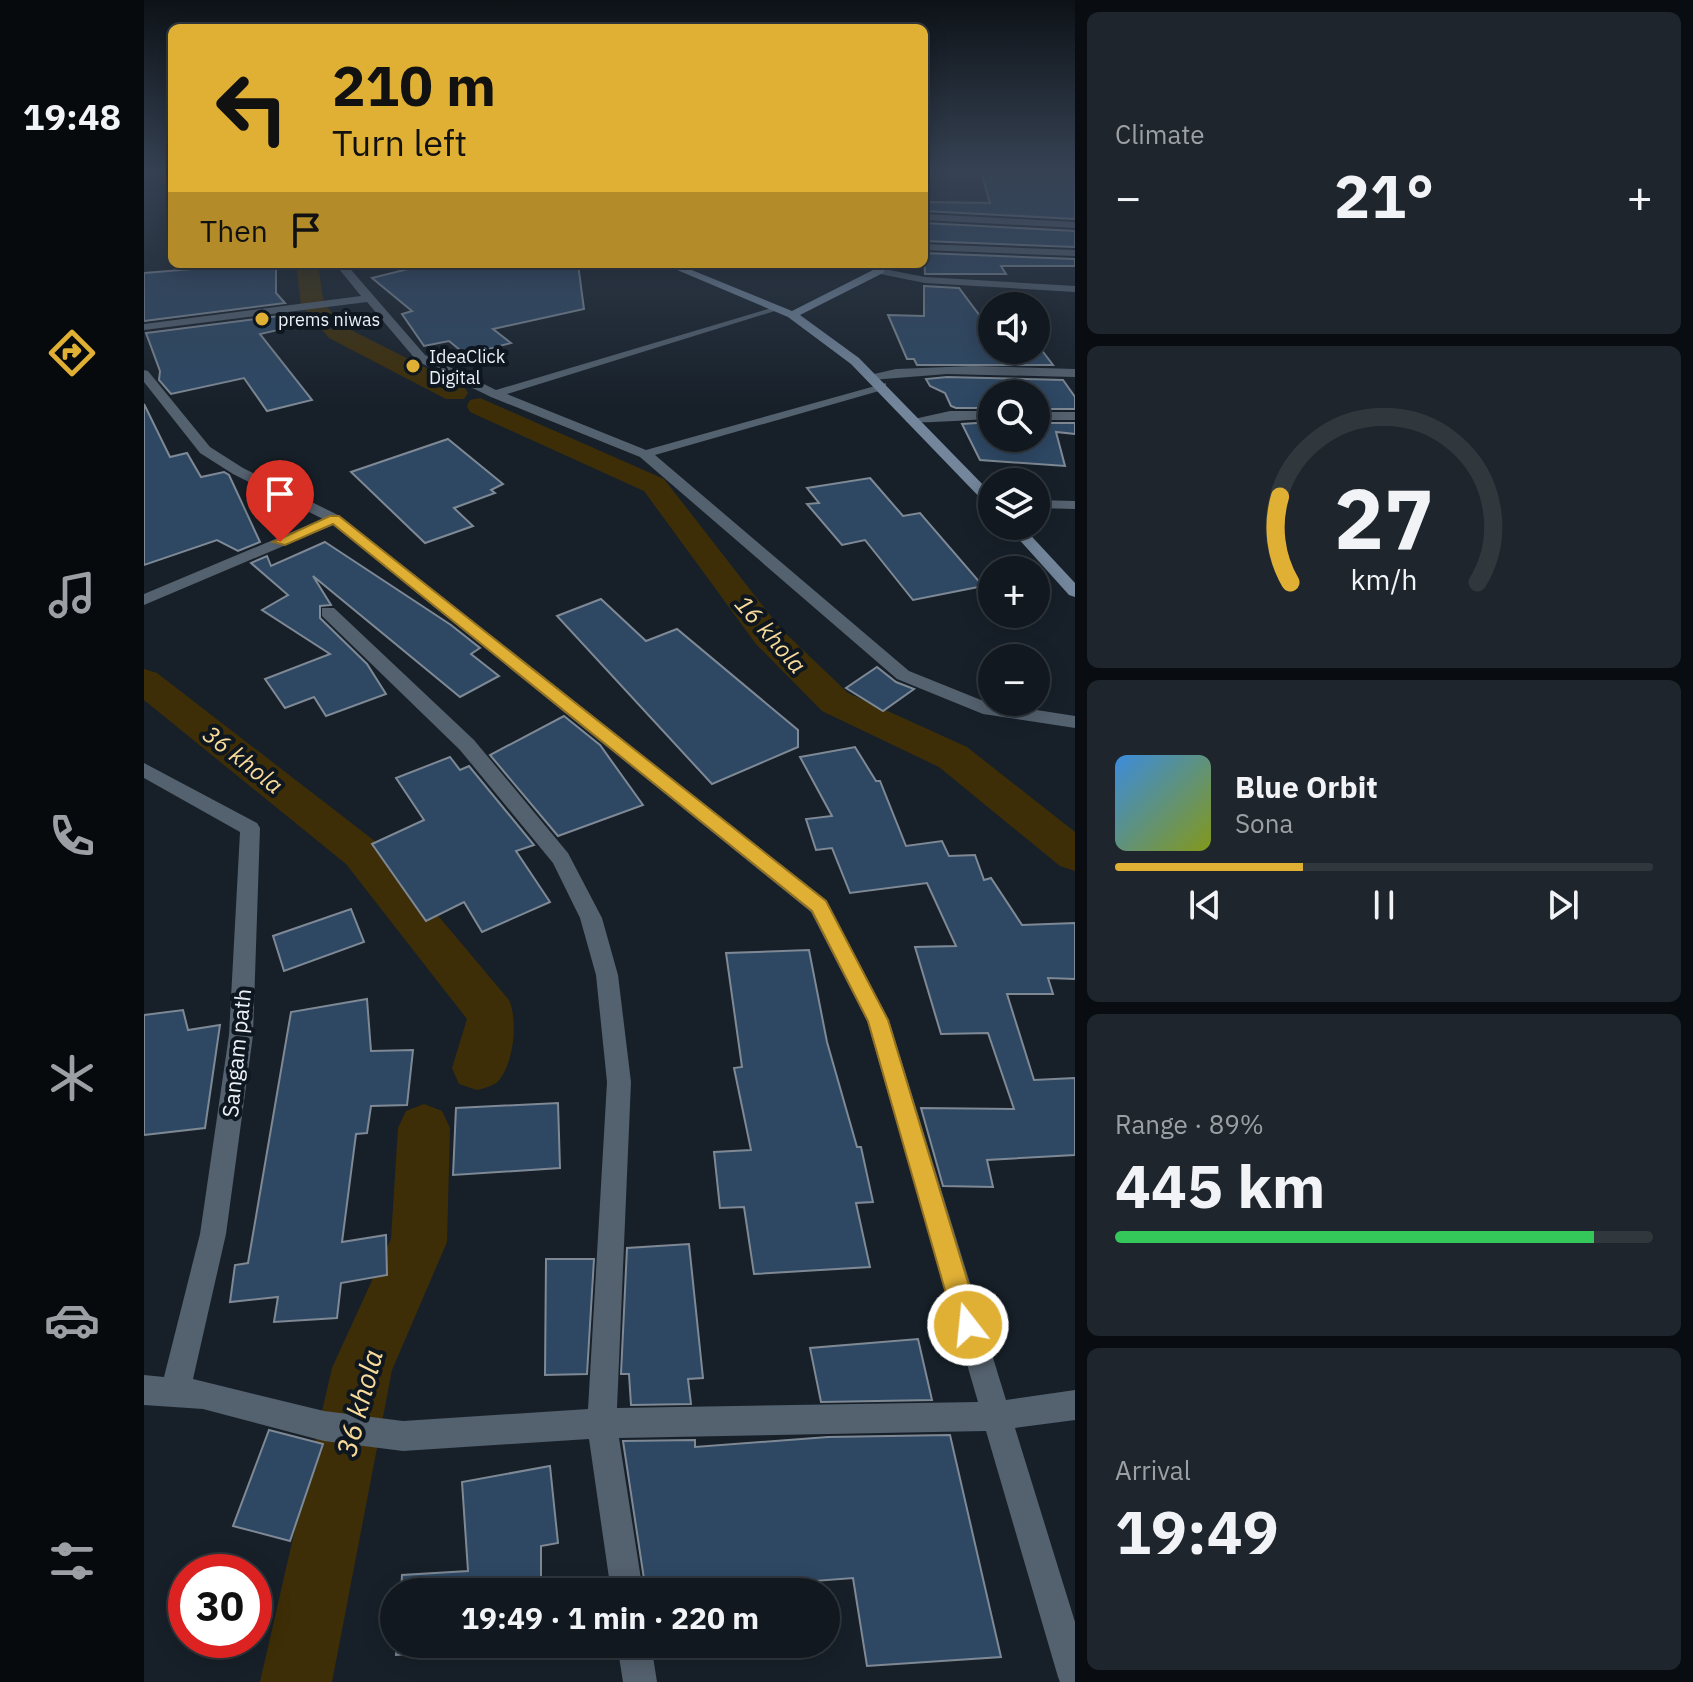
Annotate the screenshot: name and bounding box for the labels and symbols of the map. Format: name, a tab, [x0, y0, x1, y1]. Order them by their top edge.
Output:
place label: prems niwas	[278, 308, 380, 331]
marker: prems niwas	[253, 310, 271, 328]
place label: IdeaClick Digital	[429, 345, 506, 389]
marker: IdeaClick Digital	[404, 357, 422, 375]
pin	[246, 460, 314, 542]
water label: 16 khola	[728, 588, 814, 680]
water label: 36 khola	[196, 717, 290, 801]
street label: Sangam path	[215, 987, 257, 1119]
position arrow	[926, 1283, 1010, 1367]
water label: 36 khola	[327, 1345, 391, 1461]
speed limit sign: 30	[168, 1554, 272, 1658]

